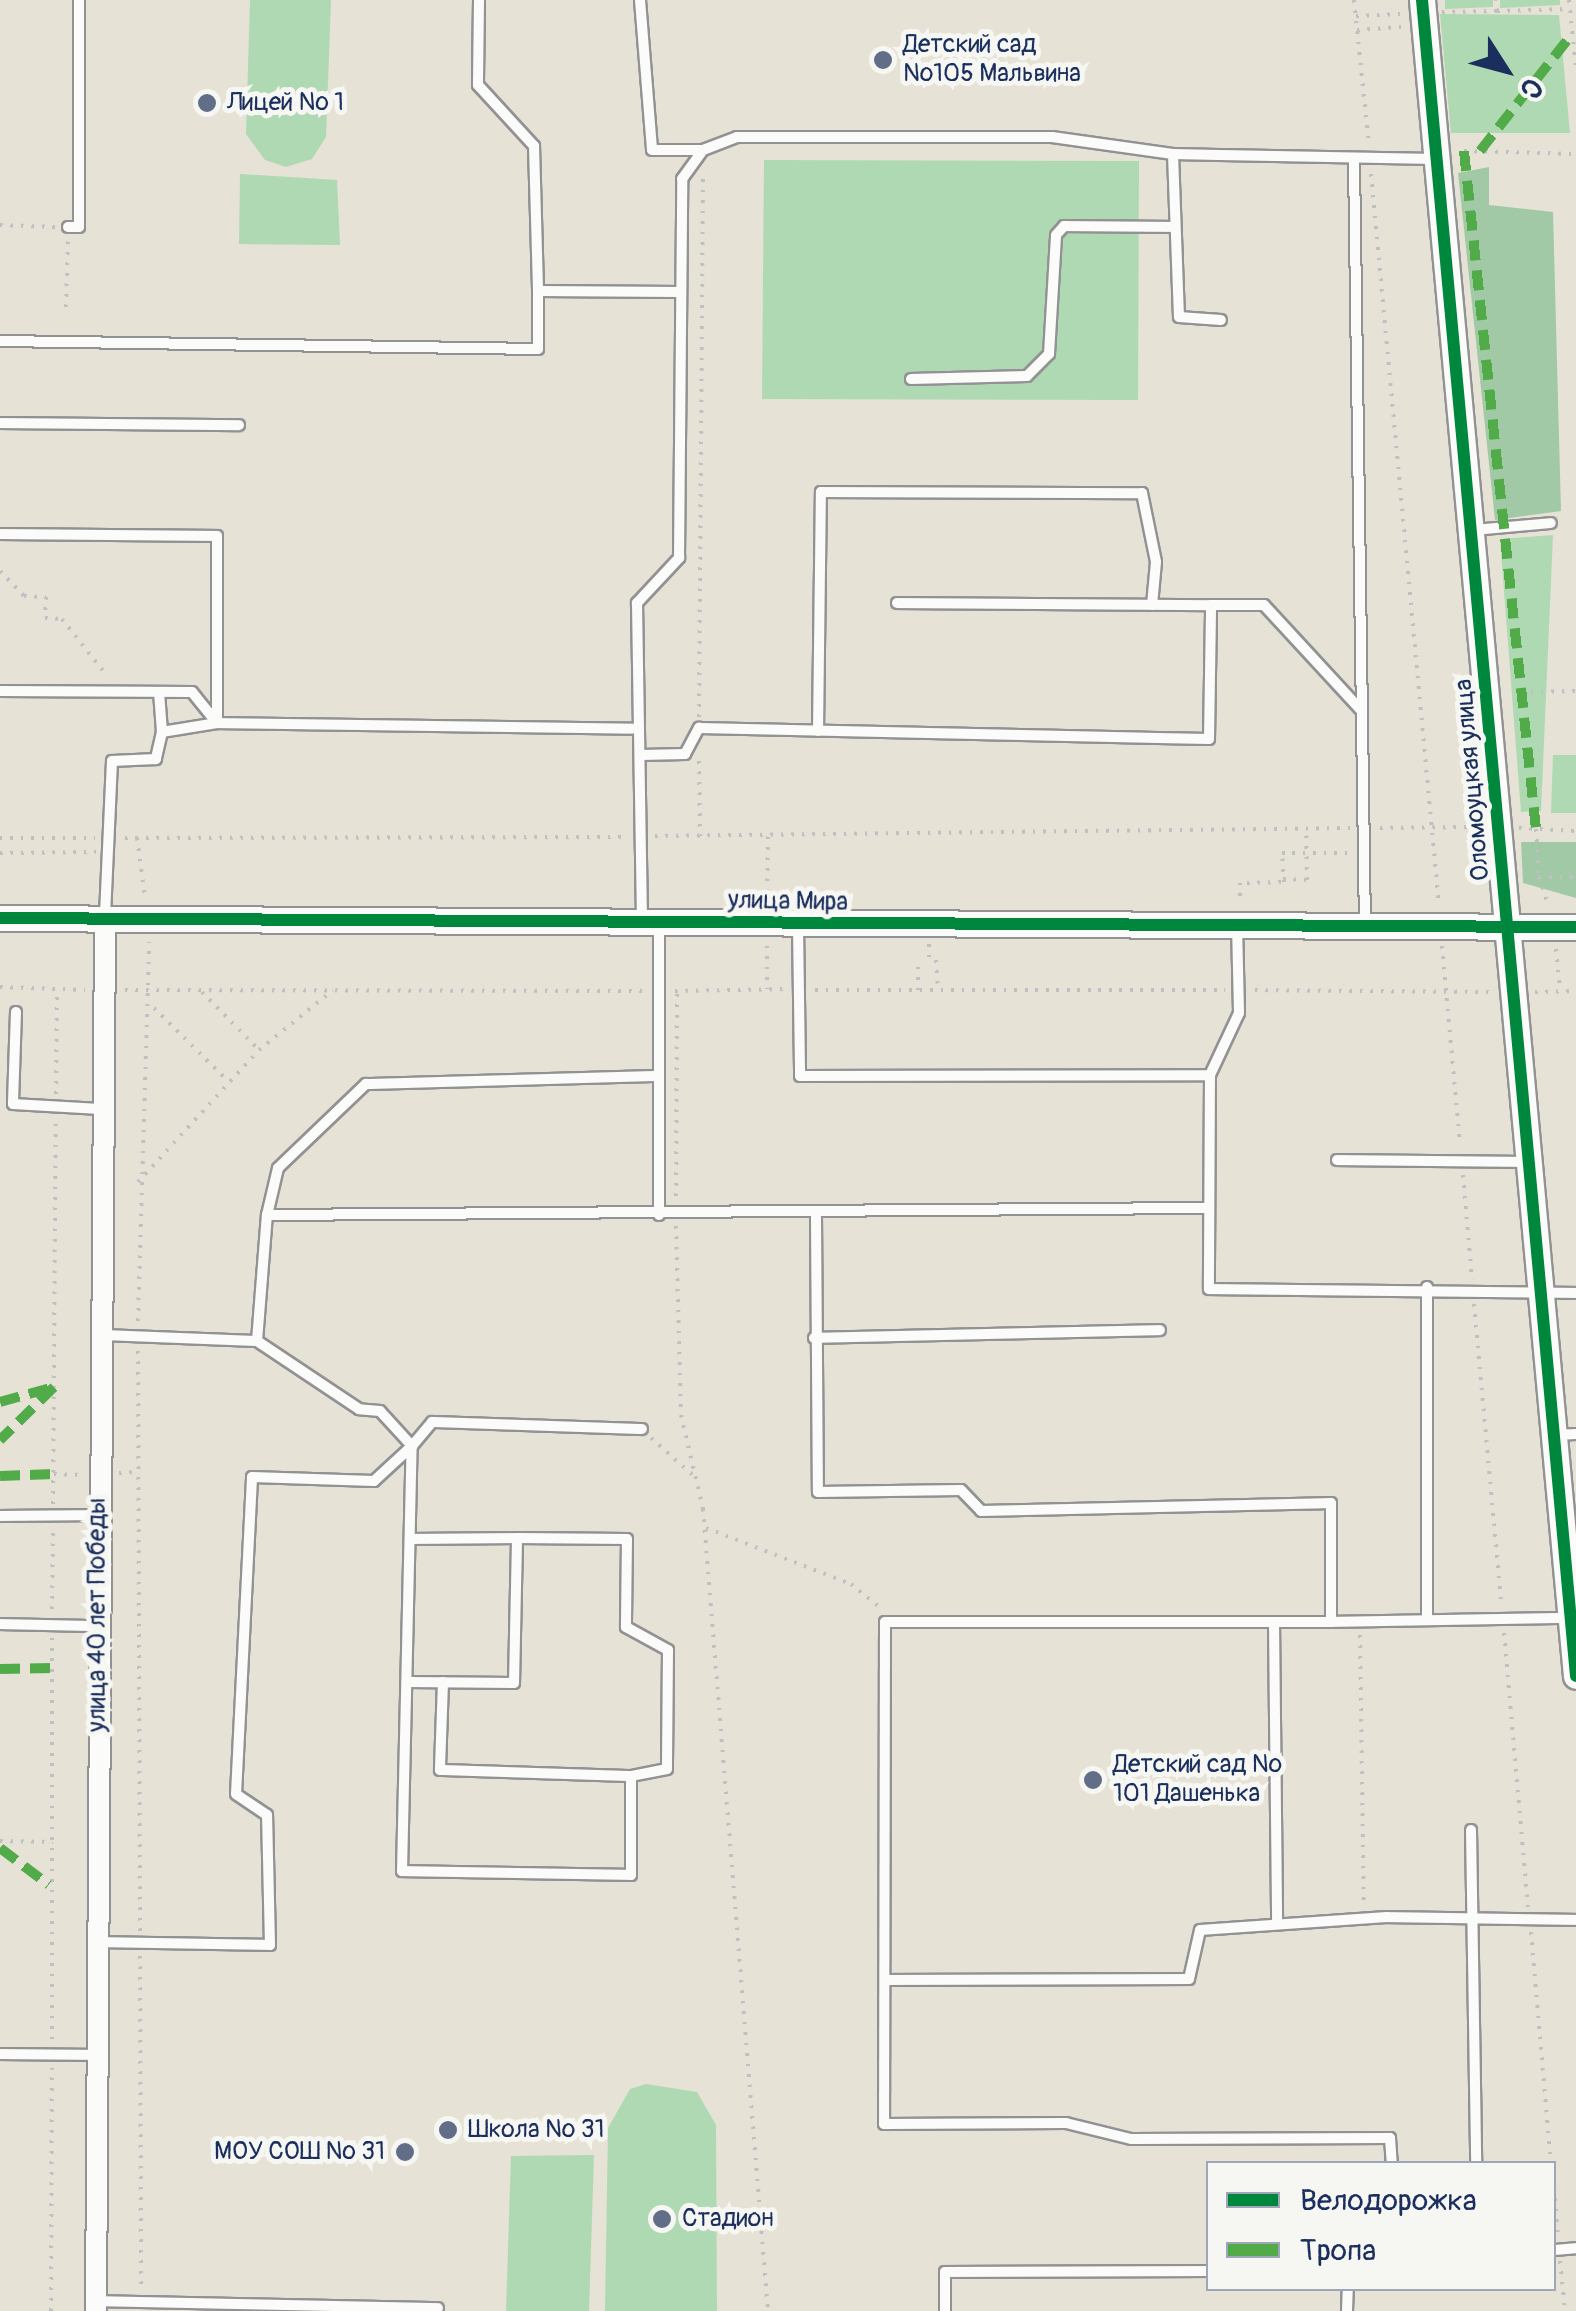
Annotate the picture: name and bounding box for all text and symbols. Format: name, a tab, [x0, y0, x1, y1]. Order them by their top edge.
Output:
north arrow	[1456, 20, 1556, 120]
place label: Детский сад №105 Мальвина	[903, 31, 1081, 90]
marker: Детский сад №105 Мальвина	[872, 49, 894, 71]
text: С	[1511, 71, 1550, 105]
place label: Лицей № 1	[227, 88, 344, 118]
marker: Лицей № 1	[196, 92, 218, 114]
street label: Оломоуцкая улица	[1449, 678, 1497, 882]
street label: улица Мира	[728, 886, 848, 918]
street label: улица 40 лет Победы	[83, 1498, 113, 1732]
place label: Детский сад № 101 Дашенька	[1113, 1751, 1282, 1810]
marker: Детский сад № 101 Дашенька	[1082, 1769, 1104, 1791]
place label: Школа № 31	[468, 2115, 604, 2145]
marker: Школа № 31	[437, 2119, 459, 2141]
place label: МОУ СОШ № 31	[214, 2137, 385, 2167]
marker: МОУ СОШ № 31	[394, 2141, 416, 2163]
legend	[1206, 2161, 1556, 2291]
text: Велодорожка	[1300, 2182, 1477, 2219]
place label: Стадион	[682, 2204, 774, 2234]
marker: Стадион	[651, 2208, 673, 2230]
text: Тропа	[1300, 2232, 1376, 2269]

